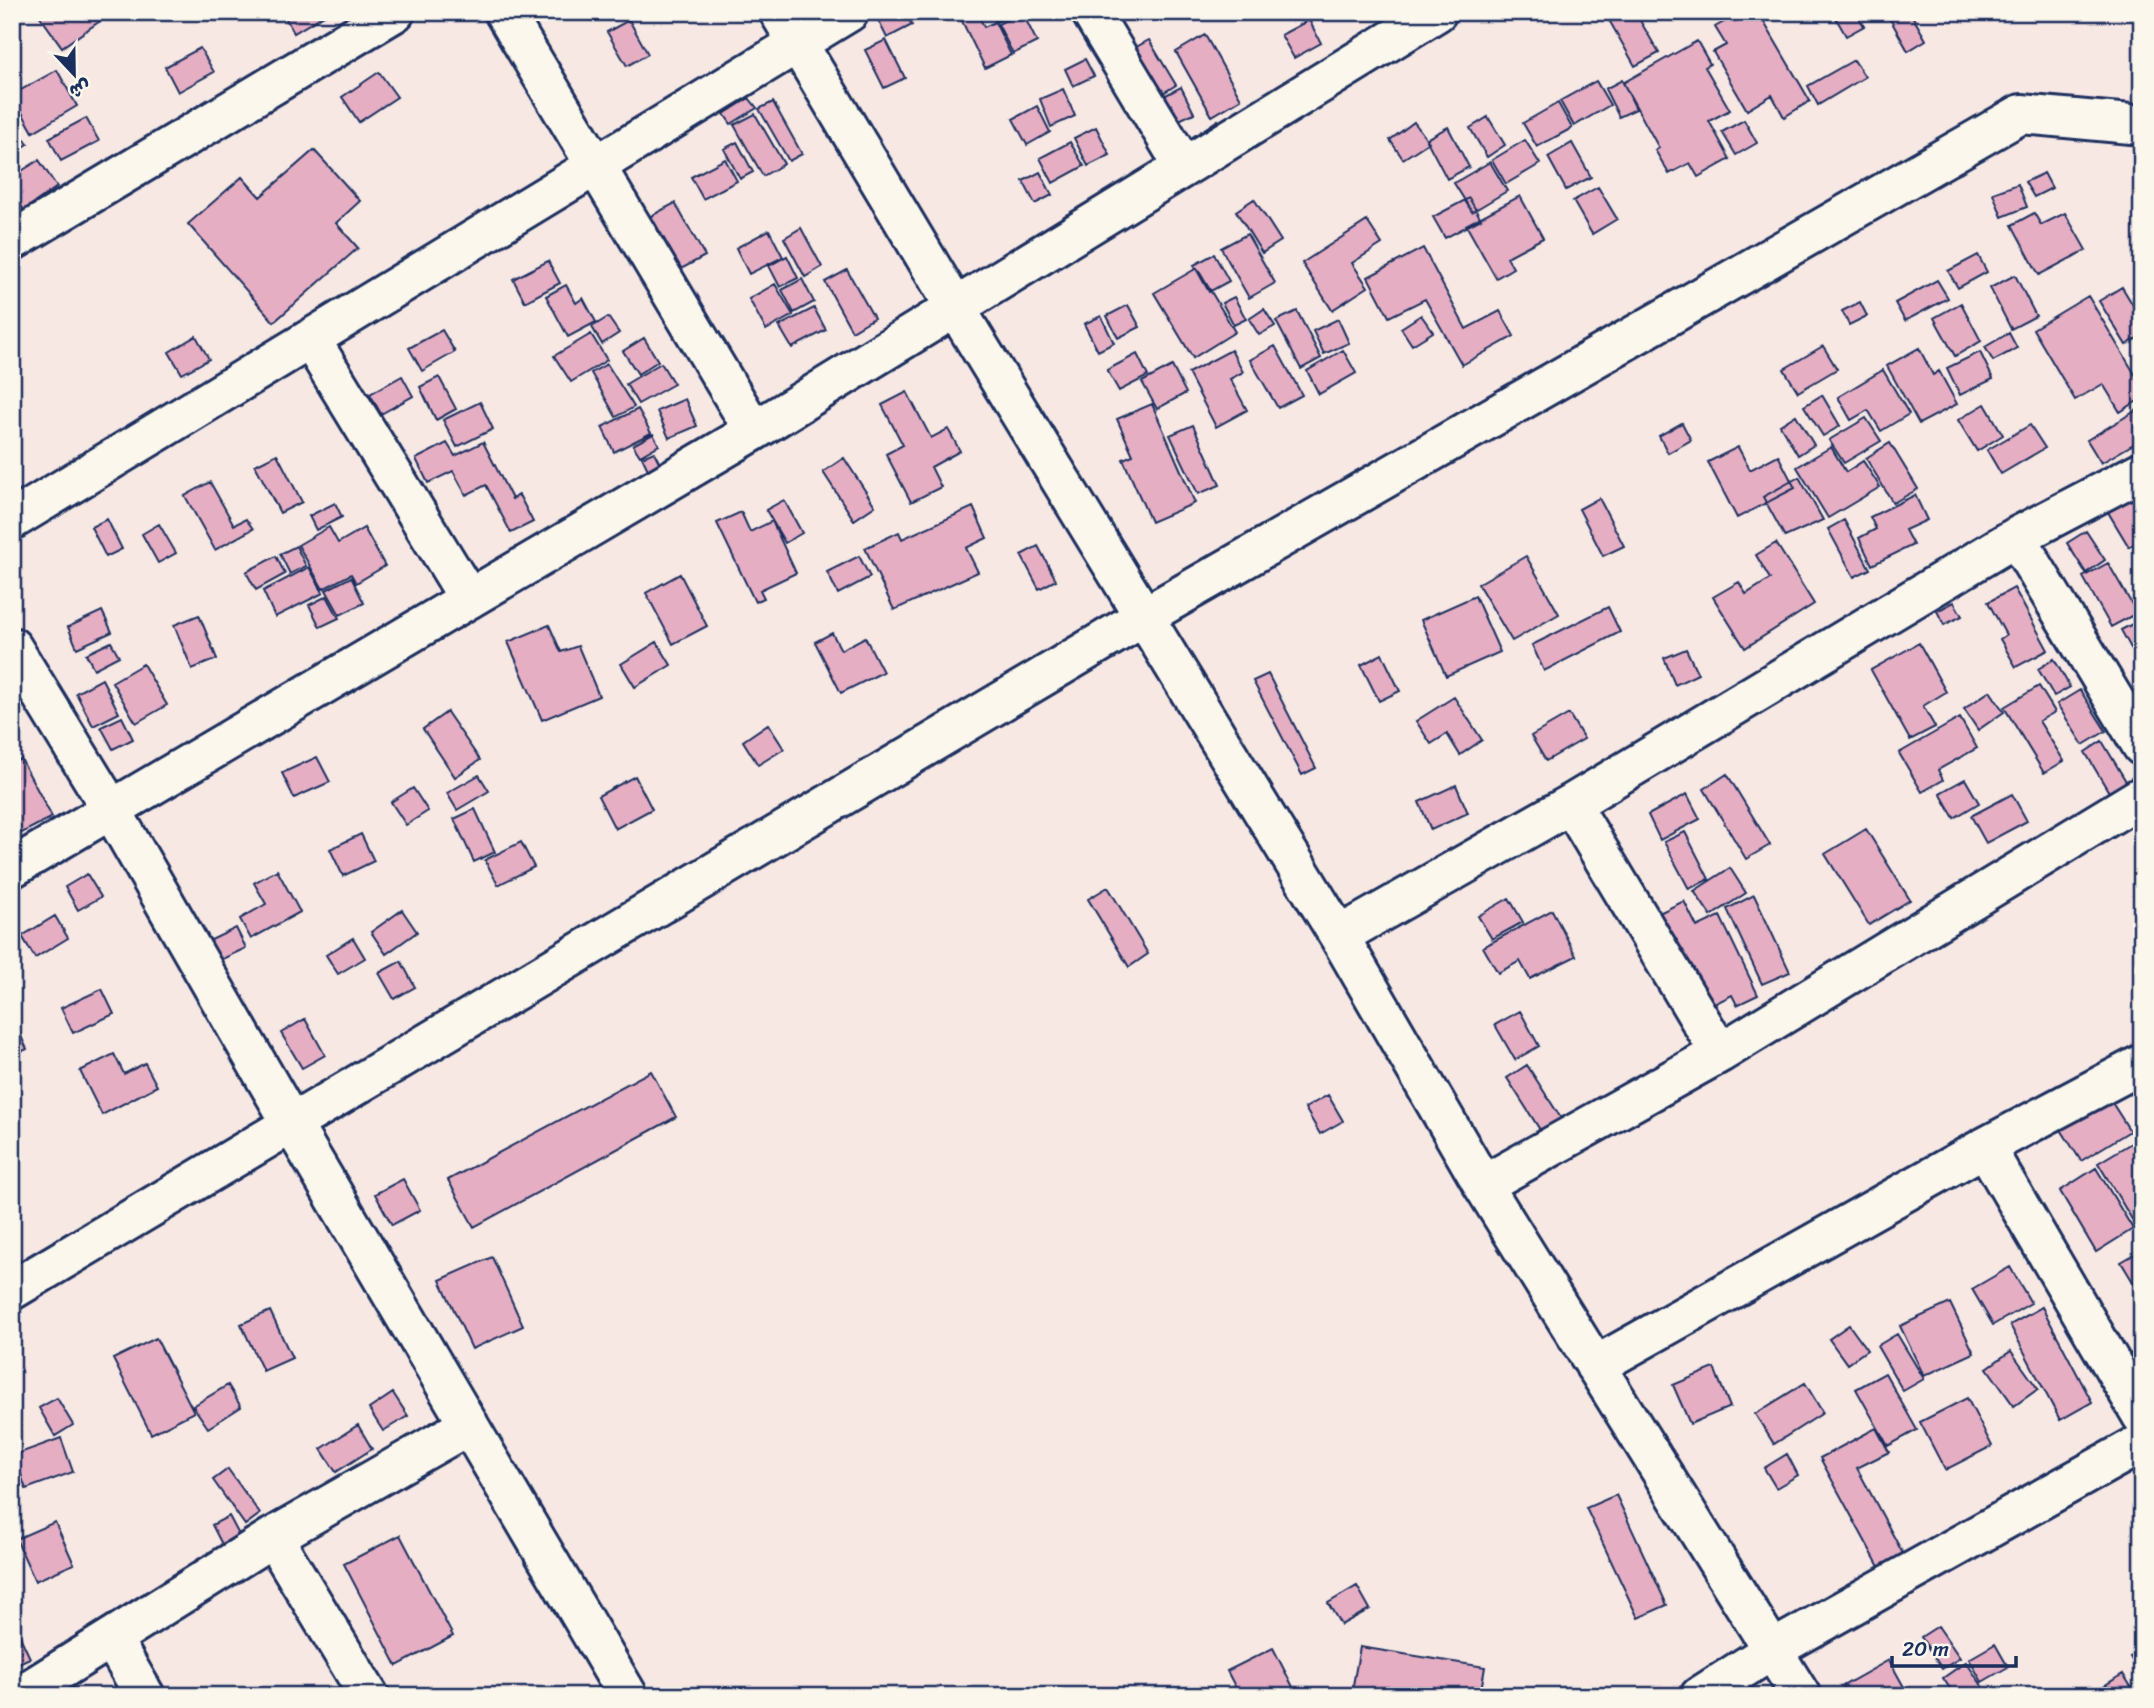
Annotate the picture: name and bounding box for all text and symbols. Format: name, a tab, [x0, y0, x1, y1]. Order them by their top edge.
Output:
north arrow	[38, 38, 108, 108]
text: ش	[64, 70, 96, 109]
scale bar	[1892, 1624, 2016, 1668]
text: 20 m	[1902, 1630, 1949, 1668]

